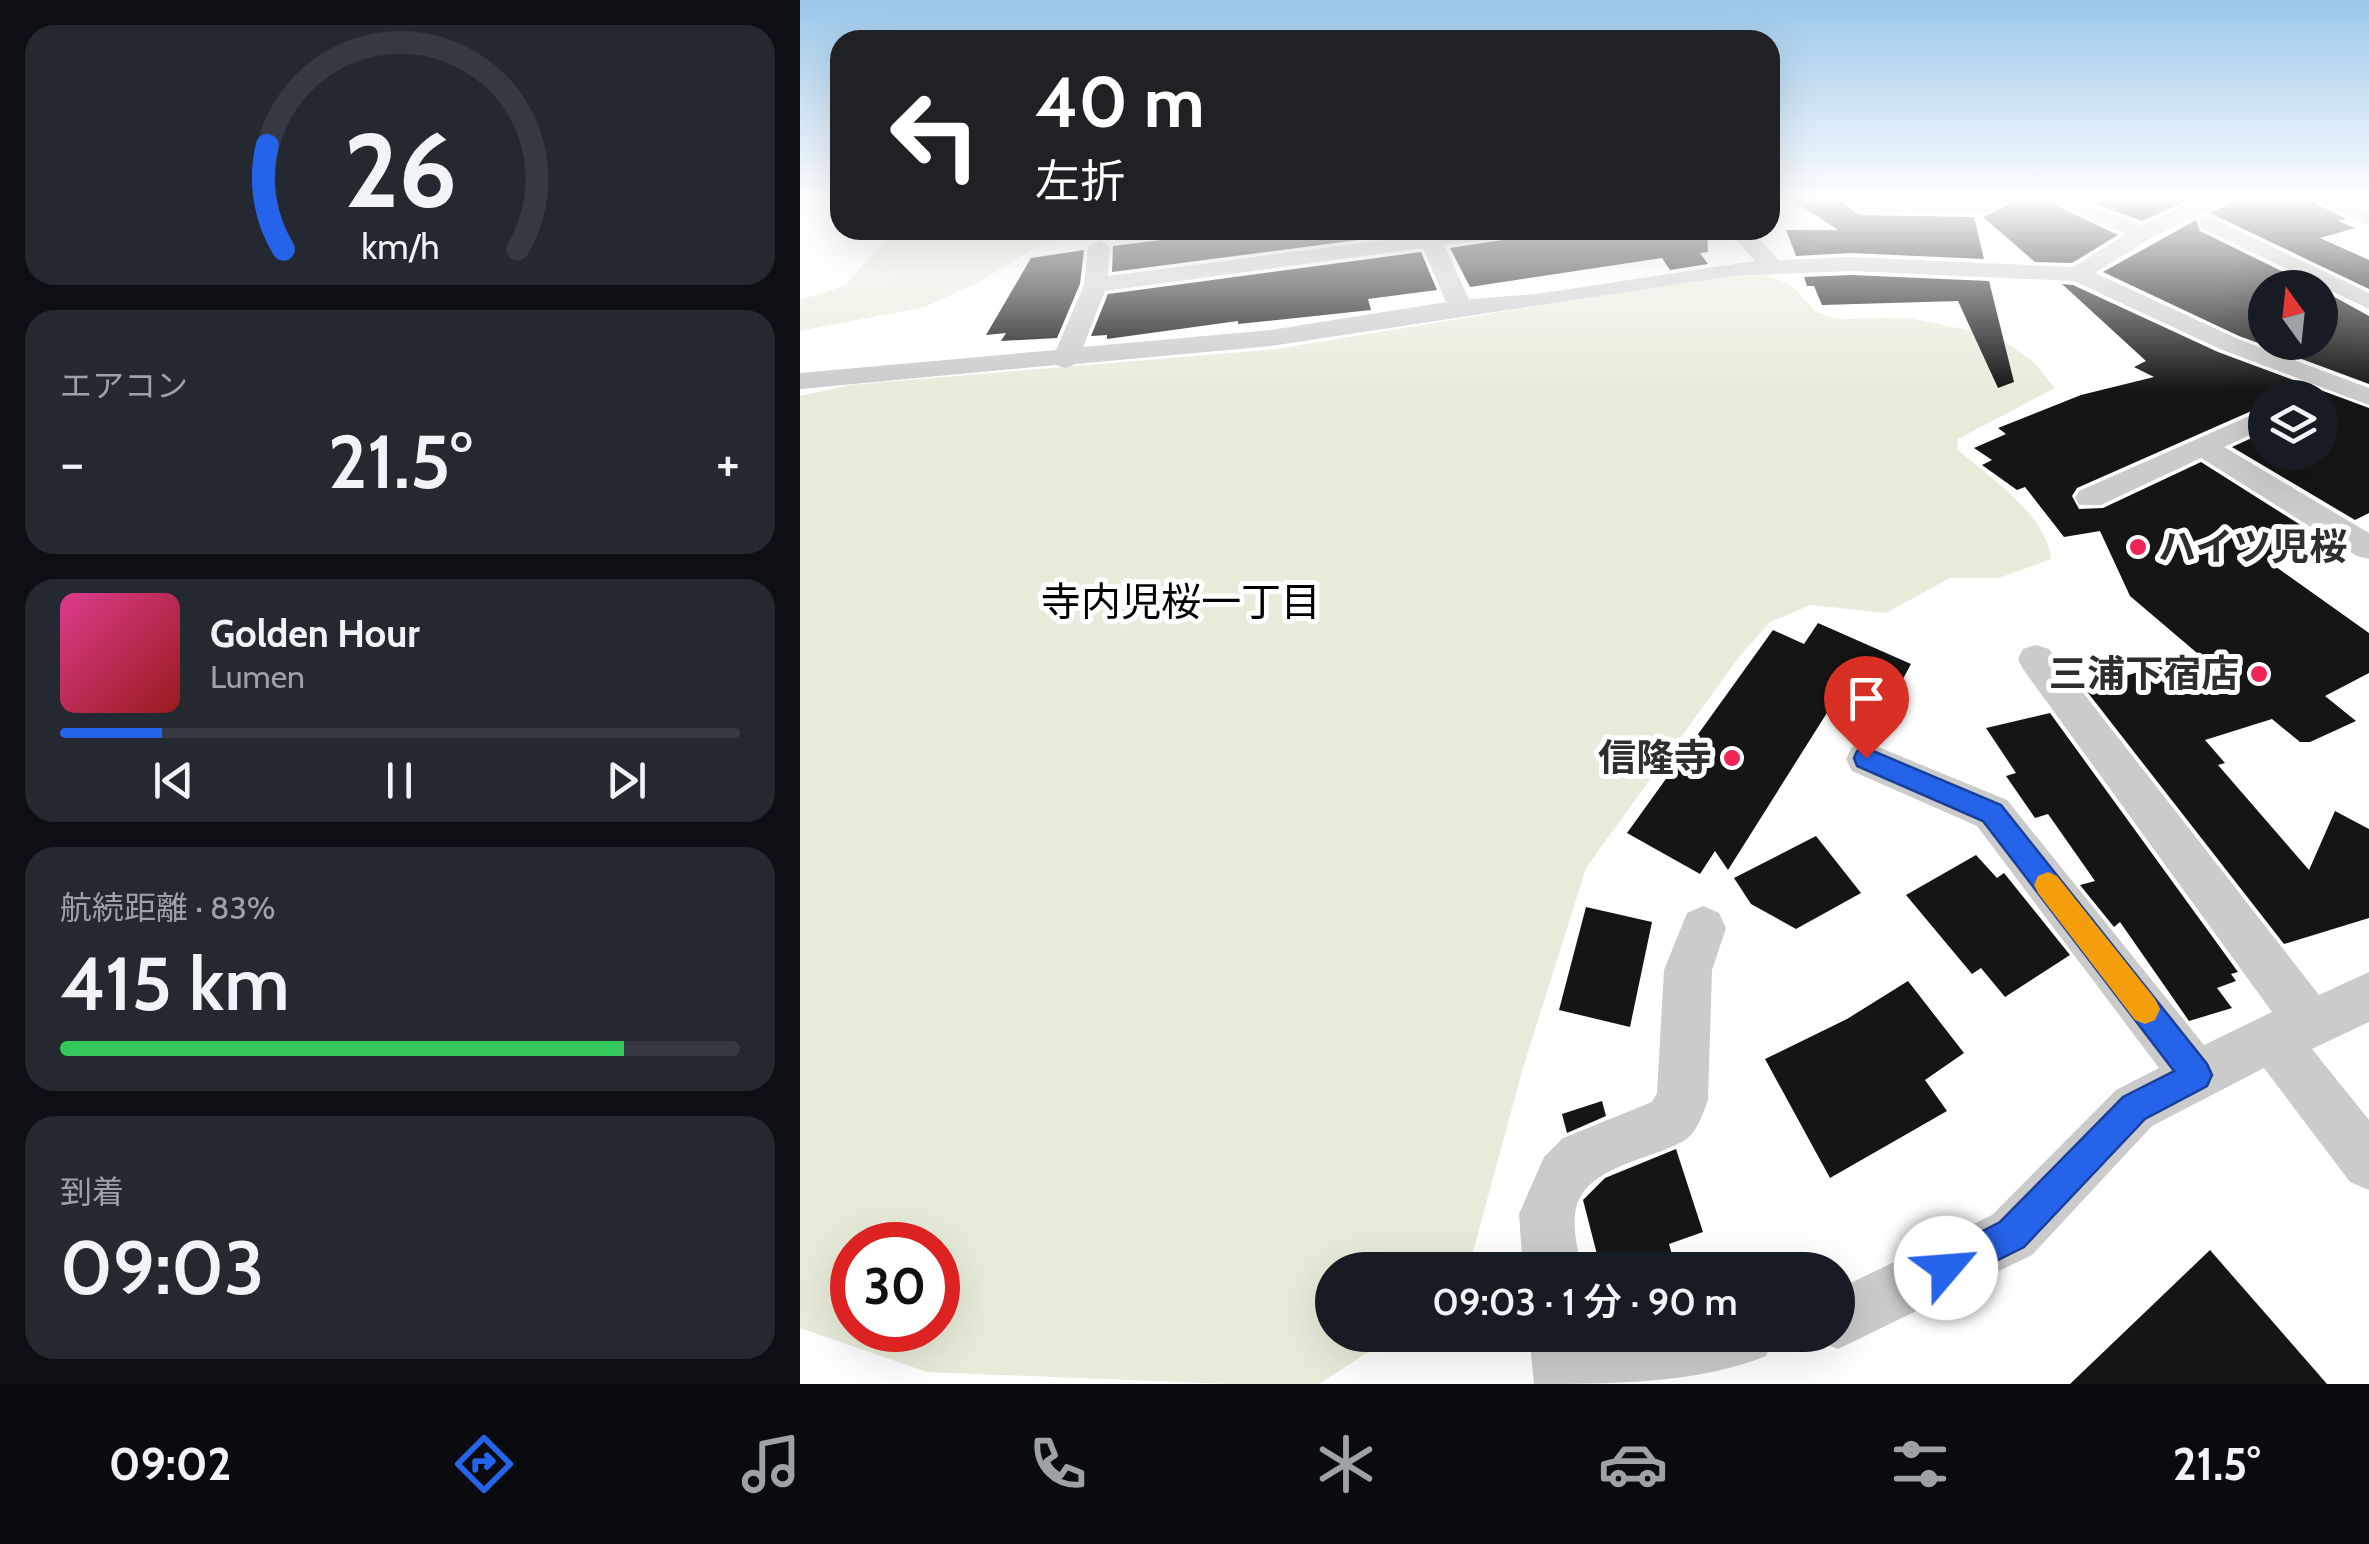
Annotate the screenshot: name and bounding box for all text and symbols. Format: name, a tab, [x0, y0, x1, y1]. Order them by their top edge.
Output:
text: 40 m	[1035, 59, 1204, 145]
icon: left	[870, 70, 1000, 200]
text: 26	[343, 107, 457, 233]
text: 左折	[1035, 154, 1125, 208]
text: km/h	[361, 225, 439, 268]
north arrow	[2248, 270, 2338, 360]
map controls	[2248, 270, 2338, 470]
text: エアコン	[60, 366, 188, 405]
button: layers	[2248, 380, 2338, 470]
text: 21.5°	[328, 416, 472, 507]
text: −	[60, 429, 84, 496]
text: +	[716, 429, 740, 496]
place label: ハイツ児桜	[2158, 523, 2347, 570]
marker: ハイツ児桜	[2127, 536, 2149, 558]
district label: 寺内児桜一丁目	[1041, 577, 1321, 626]
text: Golden Hour	[210, 610, 420, 657]
place label: 三浦下宿店	[2049, 650, 2239, 697]
pin	[1824, 656, 1909, 759]
text: Lumen	[210, 657, 305, 696]
marker: 三浦下宿店	[2248, 663, 2270, 685]
icon: arrive	[1839, 671, 1894, 726]
place label: 信隆寺	[1598, 734, 1712, 781]
marker: 信隆寺	[1721, 747, 1743, 769]
icon: previous	[146, 753, 201, 808]
icon: pause	[372, 753, 427, 808]
icon: next	[599, 753, 654, 808]
text: 航続距離 · 83%	[60, 888, 276, 927]
text: 415 km	[60, 938, 290, 1029]
text: 到着	[60, 1172, 124, 1211]
position arrow	[1894, 1216, 1998, 1320]
text: 09:03	[60, 1222, 265, 1313]
speed limit sign: 30	[830, 1222, 960, 1352]
text: 09:03 · 1 分 · 90 m	[1432, 1278, 1738, 1325]
icon: directions	[449, 1429, 519, 1499]
icon: music	[736, 1429, 806, 1499]
icon: phone	[1023, 1429, 1093, 1499]
icon: climate	[1311, 1429, 1381, 1499]
icon: car	[1598, 1429, 1668, 1499]
icon: filters	[1885, 1429, 1955, 1499]
text: 09:02	[109, 1437, 231, 1491]
text: 21.5°	[2173, 1437, 2260, 1491]

